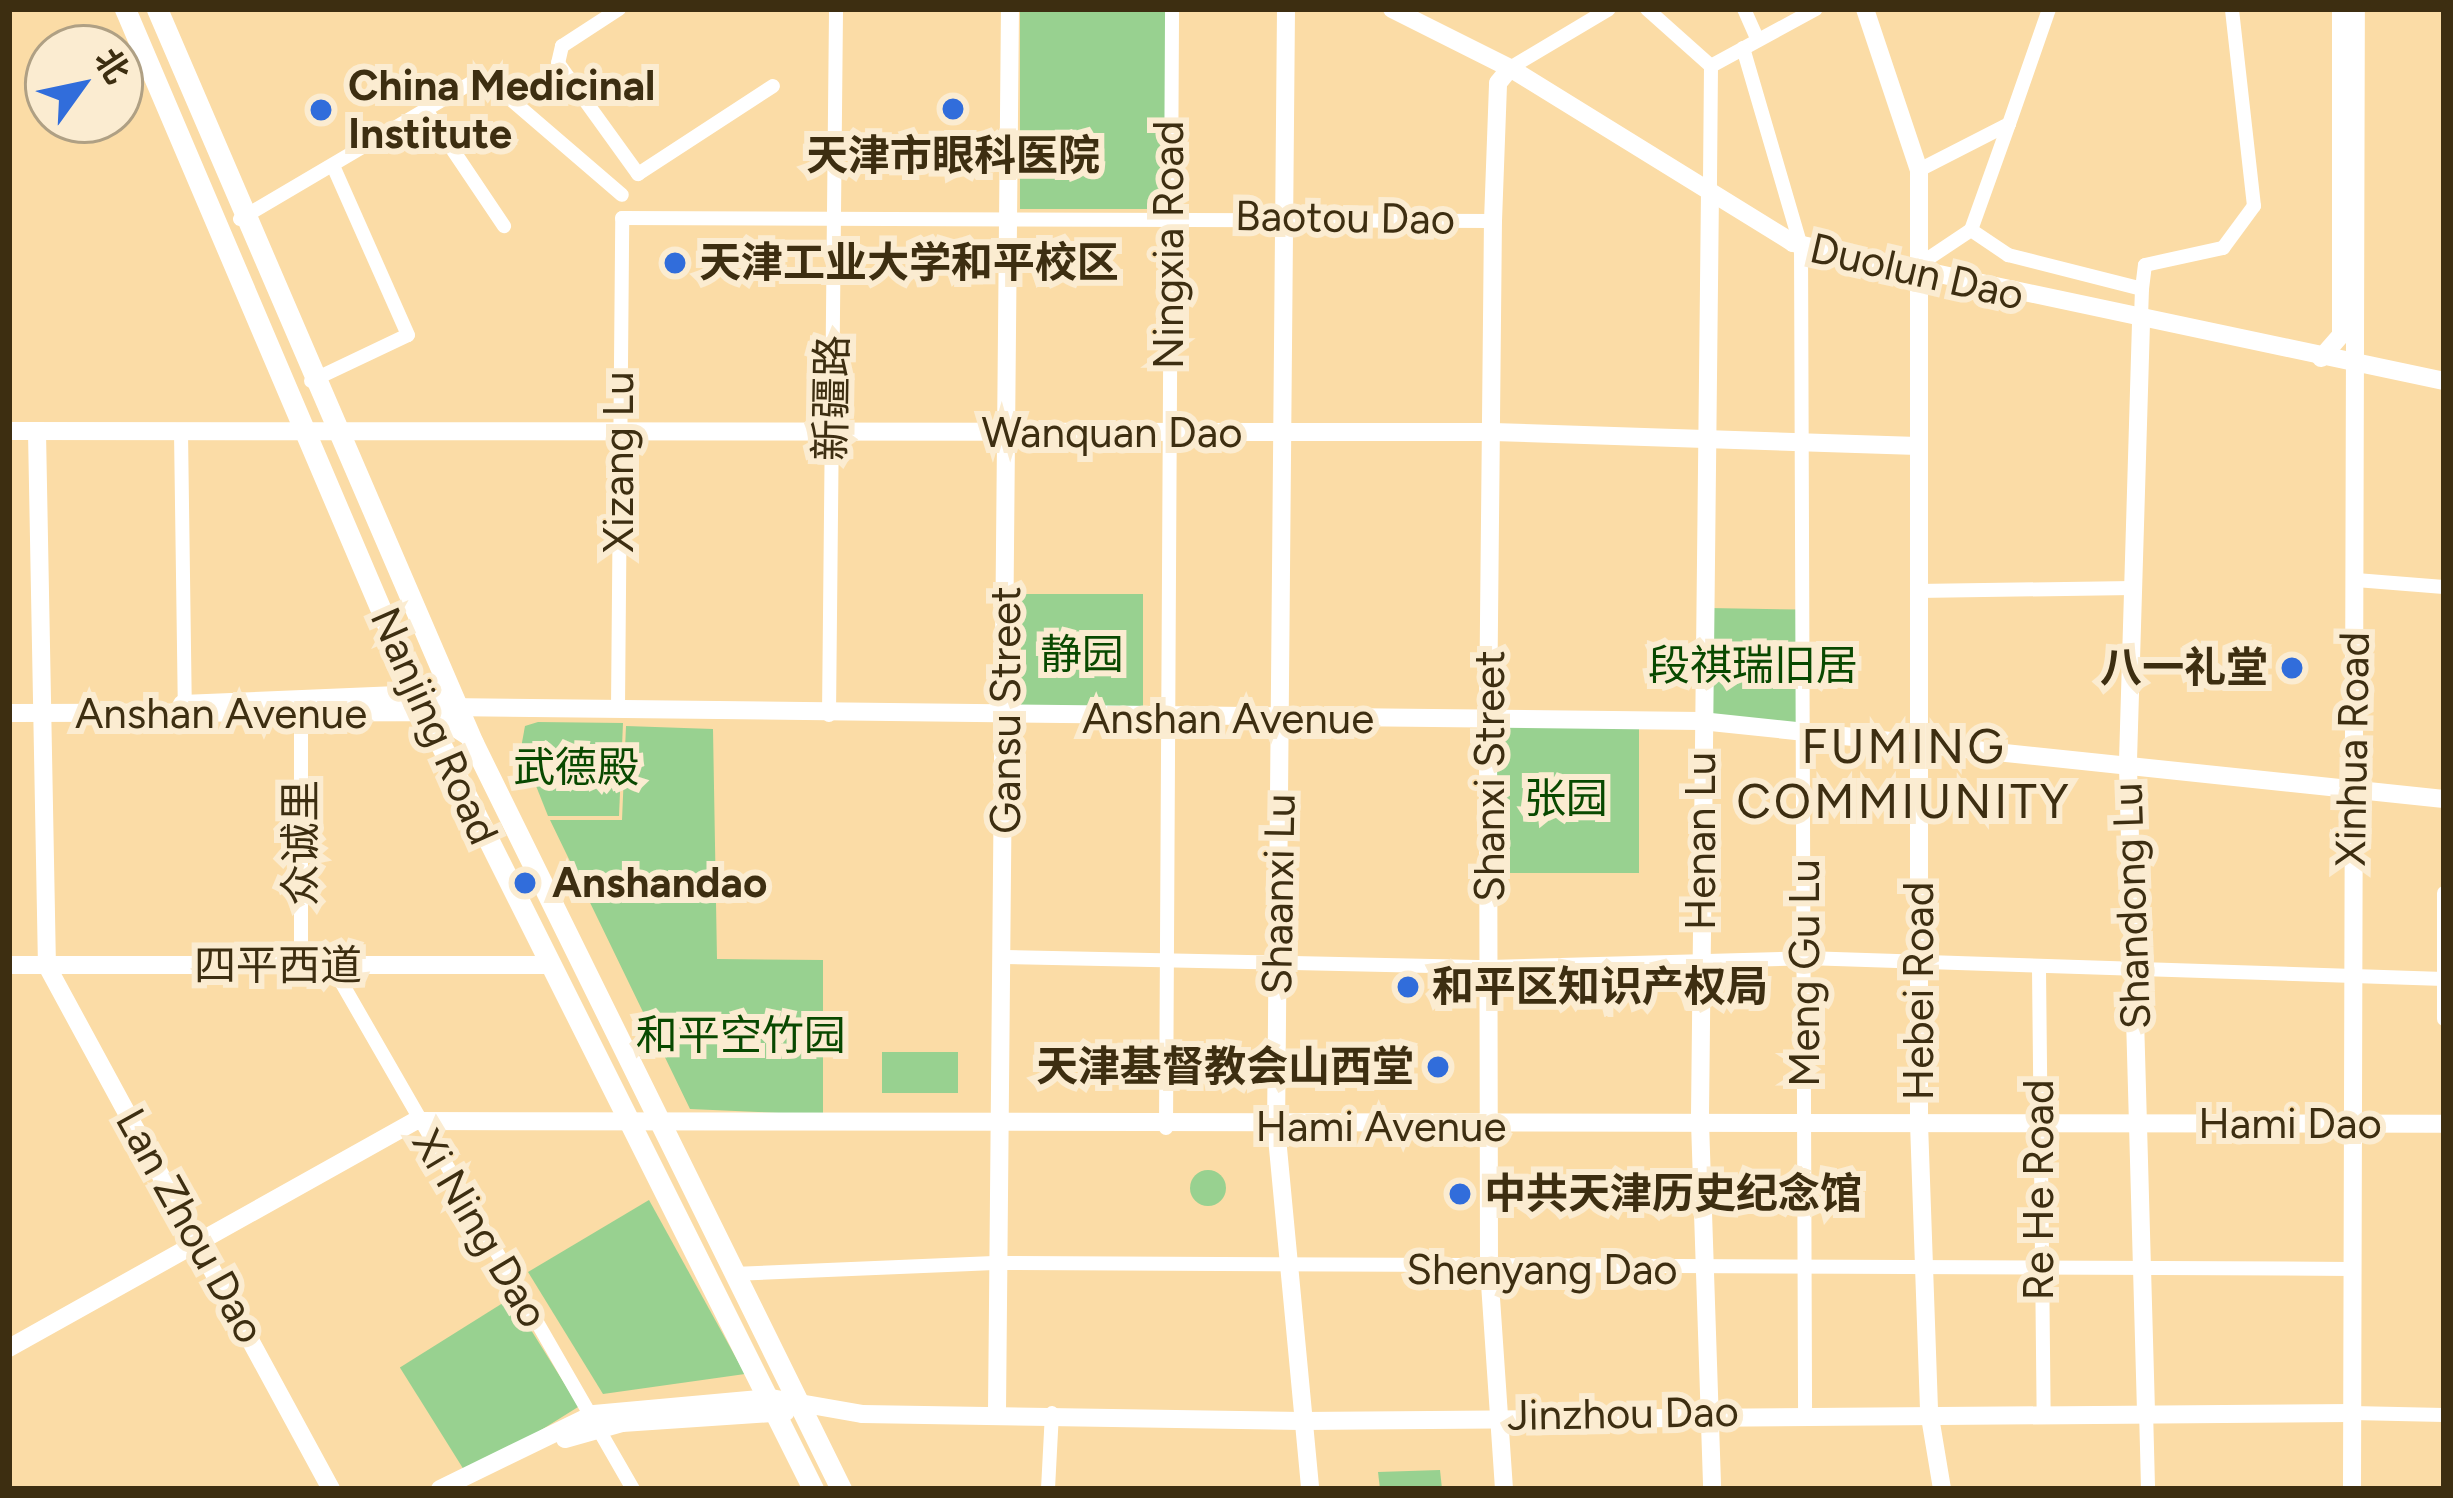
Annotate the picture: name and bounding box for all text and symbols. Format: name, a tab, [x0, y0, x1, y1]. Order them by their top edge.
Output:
north arrow	[24, 24, 144, 144]
text: 北	[87, 41, 137, 90]
place label: China Medicinal Institute	[348, 61, 655, 160]
marker: 天津市眼科医院	[937, 93, 969, 125]
marker: China Medicinal Institute	[305, 94, 337, 126]
street label: Ningxia Road	[1144, 121, 1194, 369]
place label: 天津市眼科医院	[806, 131, 1100, 181]
street label: Baotou Dao	[1235, 191, 1455, 245]
street label: Duolun Dao	[1805, 223, 2029, 321]
place label: 天津工业大学和平校区	[699, 238, 1119, 288]
marker: 天津工业大学和平校区	[662, 250, 688, 276]
street label: 新疆路	[806, 335, 858, 461]
street label: Xizang Lu	[594, 371, 644, 553]
street label: Wanquan Dao	[981, 408, 1243, 458]
street label: Gansu Street	[981, 586, 1031, 834]
street label: Nanjing Road	[359, 600, 509, 852]
park label: 静园	[1040, 630, 1124, 680]
street label: Xinhua Road	[2326, 631, 2380, 867]
park label: 段祺瑞旧居	[1648, 641, 1858, 691]
place label: 八一礼堂	[2100, 643, 2268, 693]
street label: Shanxi Street	[1465, 650, 1515, 902]
marker: 八一礼堂	[2279, 655, 2305, 681]
street label: Anshan Avenue	[75, 689, 367, 739]
street label: Anshan Avenue	[1082, 694, 1374, 744]
district label: FUMING COMMIUNITY	[1736, 717, 2072, 830]
park label: 武德殿	[513, 743, 639, 793]
street label: Henan Lu	[1676, 752, 1726, 930]
park label: 张园	[1524, 774, 1608, 824]
street label: 众诚里	[276, 780, 326, 906]
street label: Shandong Lu	[2103, 782, 2161, 1030]
street label: Shaanxi Lu	[1252, 793, 1306, 995]
place label: Anshandao	[552, 858, 767, 908]
street label: Meng Gu Lu	[1780, 859, 1830, 1087]
marker: Anshandao	[509, 867, 541, 899]
street label: Hebei Road	[1894, 882, 1944, 1100]
street label: 四平西道	[194, 941, 362, 991]
place label: 和平区知识产权局	[1432, 962, 1768, 1012]
marker: 和平区知识产权局	[1395, 974, 1421, 1000]
park label: 和平空竹园	[636, 1011, 846, 1061]
place label: 天津基督教会山西堂	[1036, 1042, 1414, 1092]
marker: 天津基督教会山西堂	[1425, 1054, 1451, 1080]
street label: Re He Road	[2014, 1079, 2064, 1301]
street label: Hami Dao	[2198, 1099, 2382, 1149]
street label: Lan Zhou Dao	[105, 1100, 275, 1352]
street label: Hami Avenue	[1256, 1102, 1506, 1152]
street label: Xi Ning Dao	[401, 1121, 559, 1337]
place label: 中共天津历史纪念馆	[1484, 1169, 1862, 1219]
marker: 中共天津历史纪念馆	[1447, 1181, 1473, 1207]
street label: Shenyang Dao	[1406, 1245, 1678, 1295]
street label: Jinzhou Dao	[1507, 1387, 1739, 1441]

